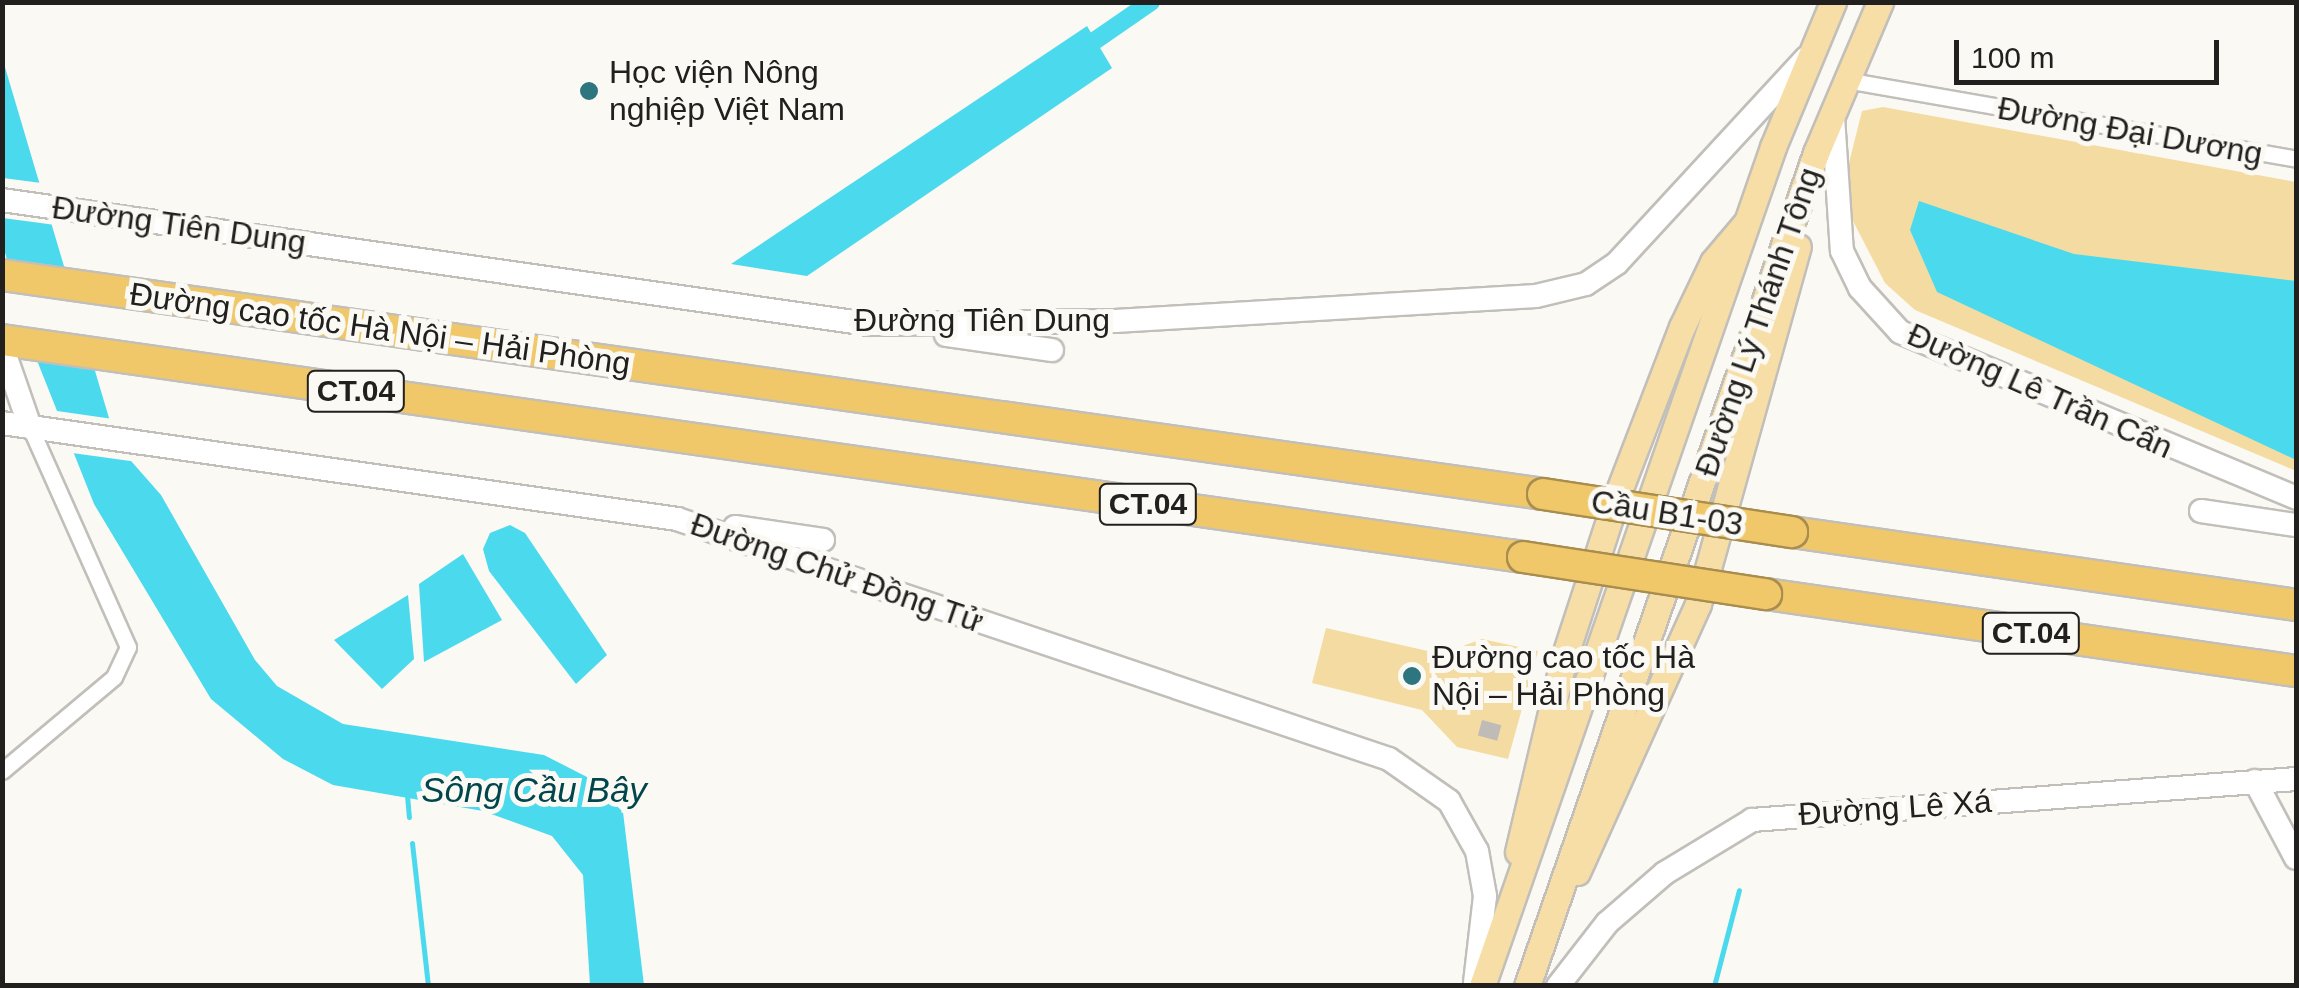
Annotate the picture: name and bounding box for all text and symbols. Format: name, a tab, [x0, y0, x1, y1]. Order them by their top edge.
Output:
scale bar	[1959, 20, 2224, 82]
text: 100 m	[1971, 41, 2054, 74]
place label: Học viện Nông nghiệp Việt Nam	[609, 54, 845, 129]
marker: Học viện Nông nghiệp Việt Nam	[578, 80, 600, 102]
street label: Đường Đại Dương	[1995, 89, 2265, 173]
street label: Đường Lý Thánh Tông	[1687, 162, 1829, 482]
street label: Đường Tiên Dung	[49, 188, 309, 262]
street label: Đường cao tốc Hà Nội – Hải Phòng	[127, 275, 633, 383]
street label: Đường Tiên Dung	[854, 301, 1110, 339]
street label: Đường Lê Trần Cẩn	[1901, 315, 2179, 467]
road number: CT.04	[306, 366, 406, 416]
road number: CT.04	[1098, 479, 1198, 529]
street label: Cầu B1-03	[1588, 482, 1746, 544]
street label: Đường Chử Đồng Tử	[685, 505, 989, 641]
road number: CT.04	[1981, 608, 2081, 658]
place label: Đường cao tốc Hà Nội – Hải Phòng	[1432, 639, 1695, 714]
marker: Đường cao tốc Hà Nội – Hải Phòng	[1401, 665, 1423, 687]
water label: Sông Cầu Bây	[421, 769, 647, 811]
street label: Đường Lê Xá	[1797, 782, 1993, 834]

